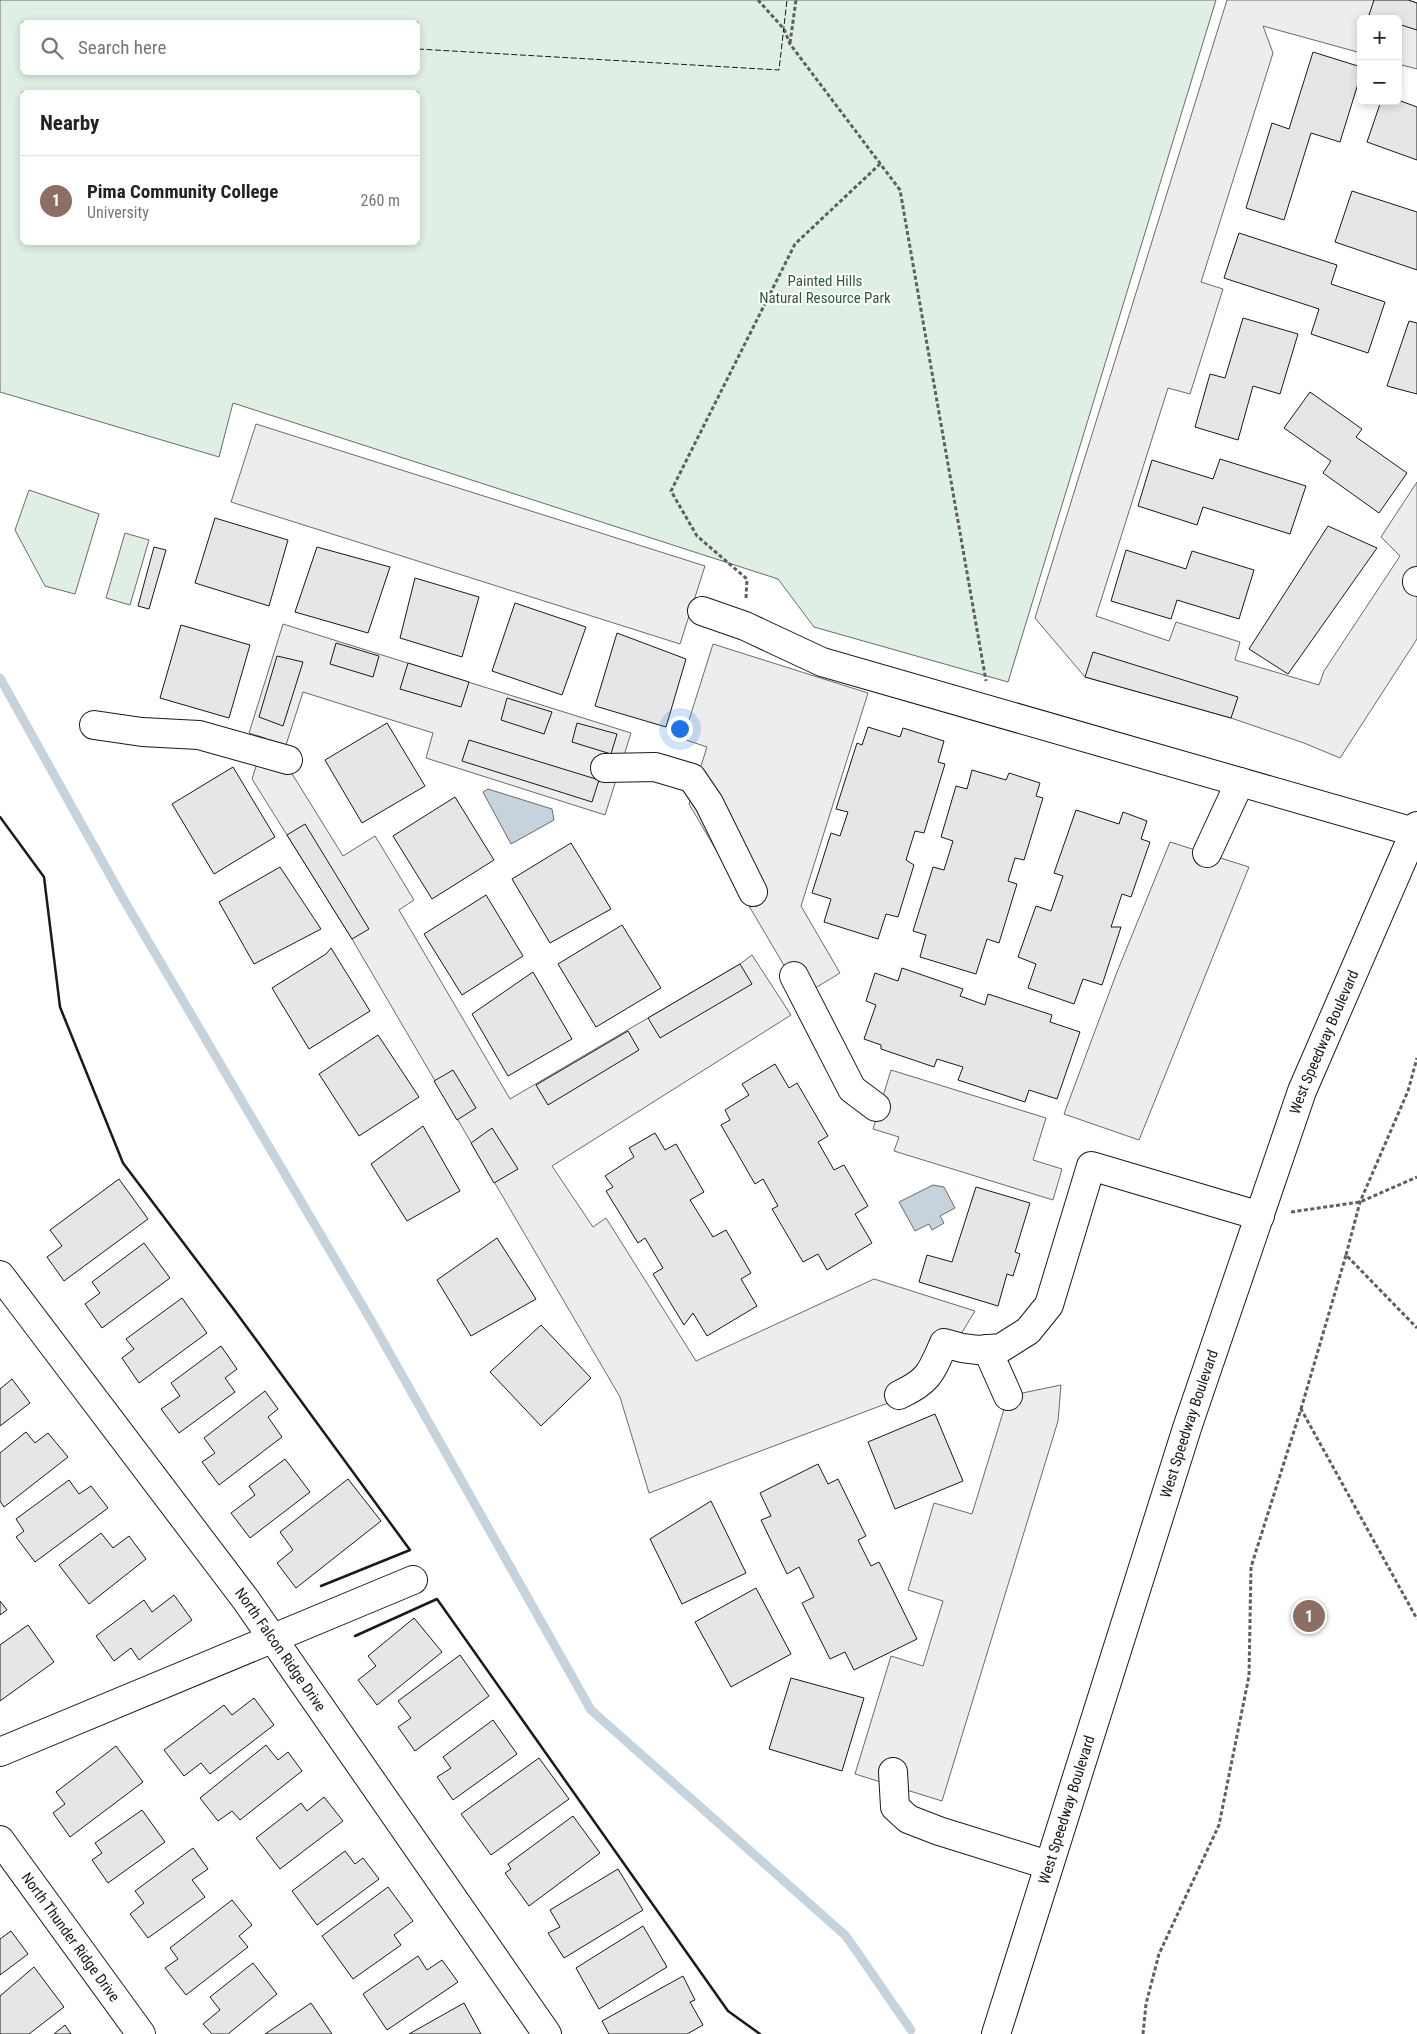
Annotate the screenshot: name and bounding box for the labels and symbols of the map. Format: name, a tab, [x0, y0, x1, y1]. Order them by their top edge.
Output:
park label: Painted Hills Natural Resource Park	[759, 272, 891, 307]
your location	[667, 716, 693, 742]
street label: West Speedway Boulevard	[1286, 967, 1362, 1117]
street label: West Speedway Boulevard	[1157, 1347, 1222, 1500]
street label: North Falcon Ridge Drive	[231, 1584, 330, 1715]
pin: 1	[1293, 1597, 1325, 1635]
street label: West Speedway Boulevard	[1035, 1733, 1099, 1886]
street label: North Thunder Ridge Drive	[18, 1869, 124, 2005]

